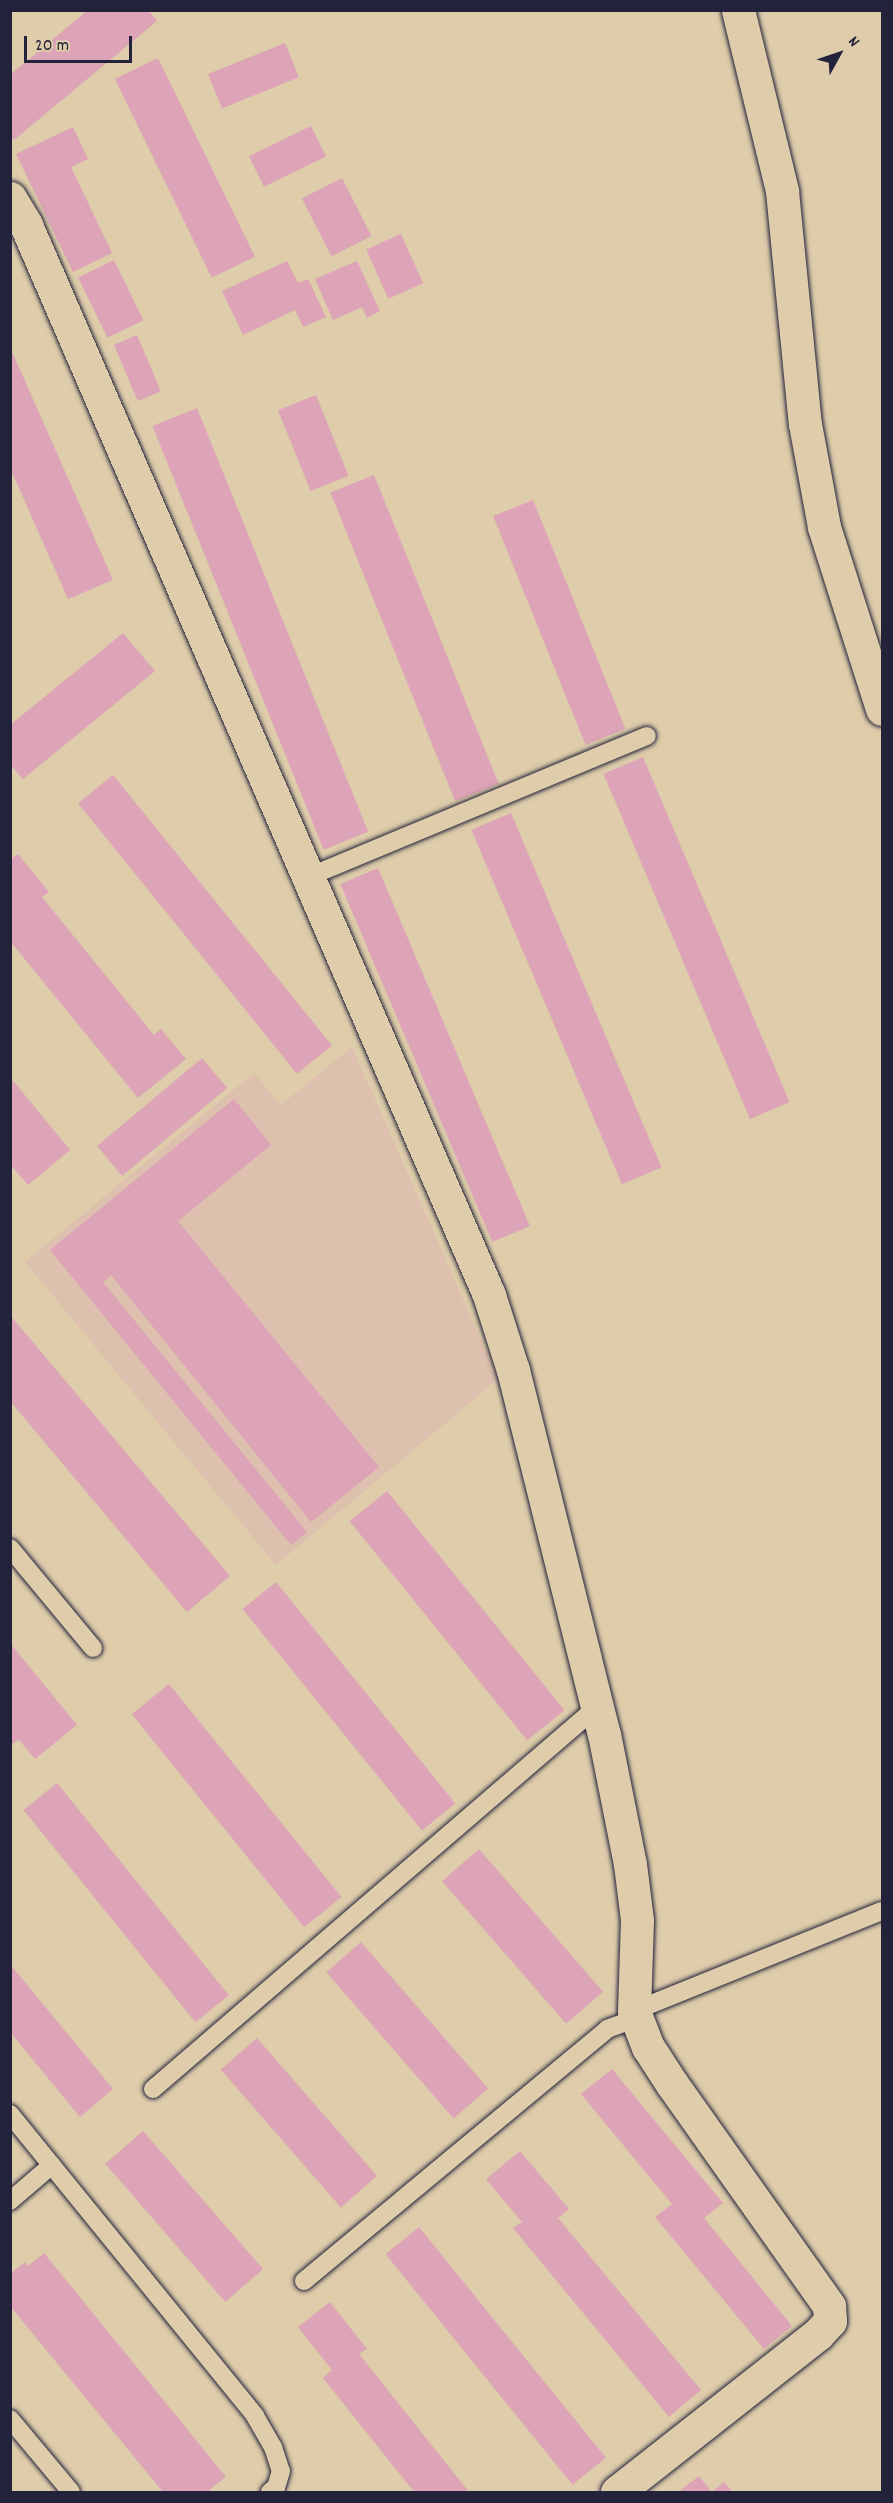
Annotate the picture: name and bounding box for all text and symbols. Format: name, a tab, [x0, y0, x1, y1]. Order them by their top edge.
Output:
scale bar	[27, 24, 135, 62]
north arrow	[809, 24, 869, 84]
text: N	[842, 32, 865, 53]
text: 20 m	[35, 34, 69, 59]

